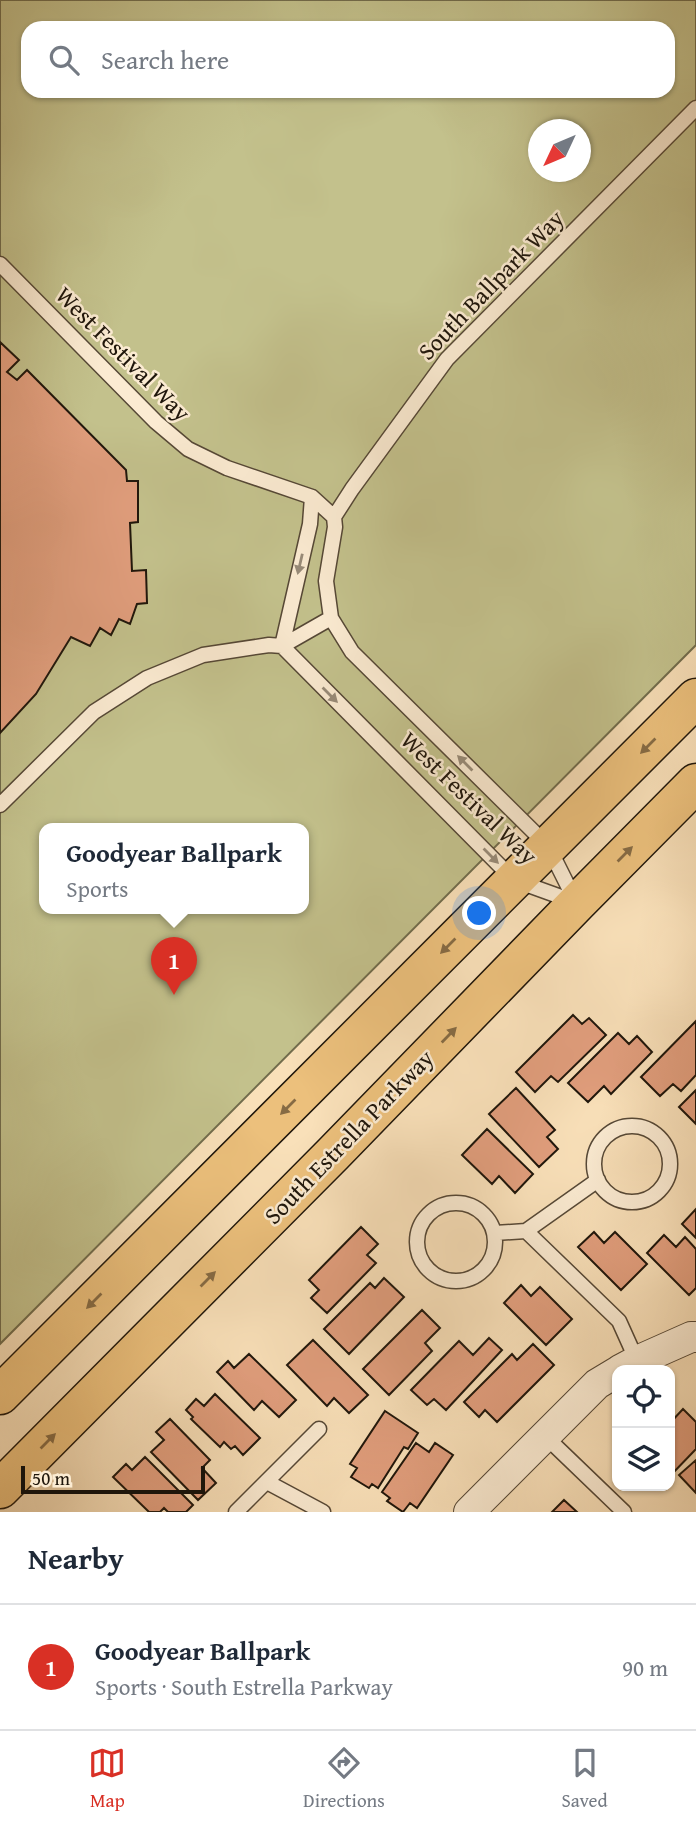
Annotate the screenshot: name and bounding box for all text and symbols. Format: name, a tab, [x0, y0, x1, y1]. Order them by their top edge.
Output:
search box	[21, 21, 675, 98]
text: Search here	[101, 40, 229, 79]
icon: search	[45, 41, 83, 79]
north arrow	[528, 119, 591, 182]
street label: South Ballpark Way	[410, 202, 572, 368]
street label: West Festival Way	[48, 278, 199, 429]
one-way arrow	[295, 553, 306, 575]
one-way arrow	[322, 686, 339, 703]
street label: West Festival Way	[393, 723, 546, 872]
one-way arrow	[640, 737, 656, 754]
one-way arrow	[456, 755, 473, 772]
popup	[39, 823, 309, 914]
text: Goodyear Ballpark	[66, 833, 282, 872]
one-way arrow	[482, 847, 499, 864]
one-way arrow	[616, 847, 633, 863]
text: Sports	[66, 872, 128, 905]
your location	[462, 896, 496, 930]
pin: 1	[151, 937, 197, 995]
one-way arrow	[441, 937, 457, 954]
one-way arrow	[440, 1027, 456, 1044]
street label: South Estrella Parkway	[256, 1041, 442, 1232]
one-way arrow	[279, 1099, 296, 1116]
one-way arrow	[200, 1271, 217, 1288]
one-way arrow	[86, 1293, 103, 1310]
map controls	[612, 1365, 675, 1491]
button: locate	[612, 1365, 675, 1428]
button: layers	[612, 1428, 675, 1491]
one-way arrow	[40, 1433, 56, 1449]
scale bar	[21, 1463, 205, 1495]
text: 50 m	[32, 1464, 70, 1492]
text: Nearby	[28, 1536, 124, 1580]
text: Goodyear Ballpark	[95, 1631, 310, 1670]
text: 1	[45, 1651, 57, 1684]
text: 90 m	[622, 1651, 668, 1684]
text: Sports · South Estrella Parkway	[95, 1670, 393, 1703]
tab: Map	[88, 1744, 126, 1814]
tab: Directions	[303, 1744, 385, 1814]
tab: Saved	[562, 1744, 608, 1814]

